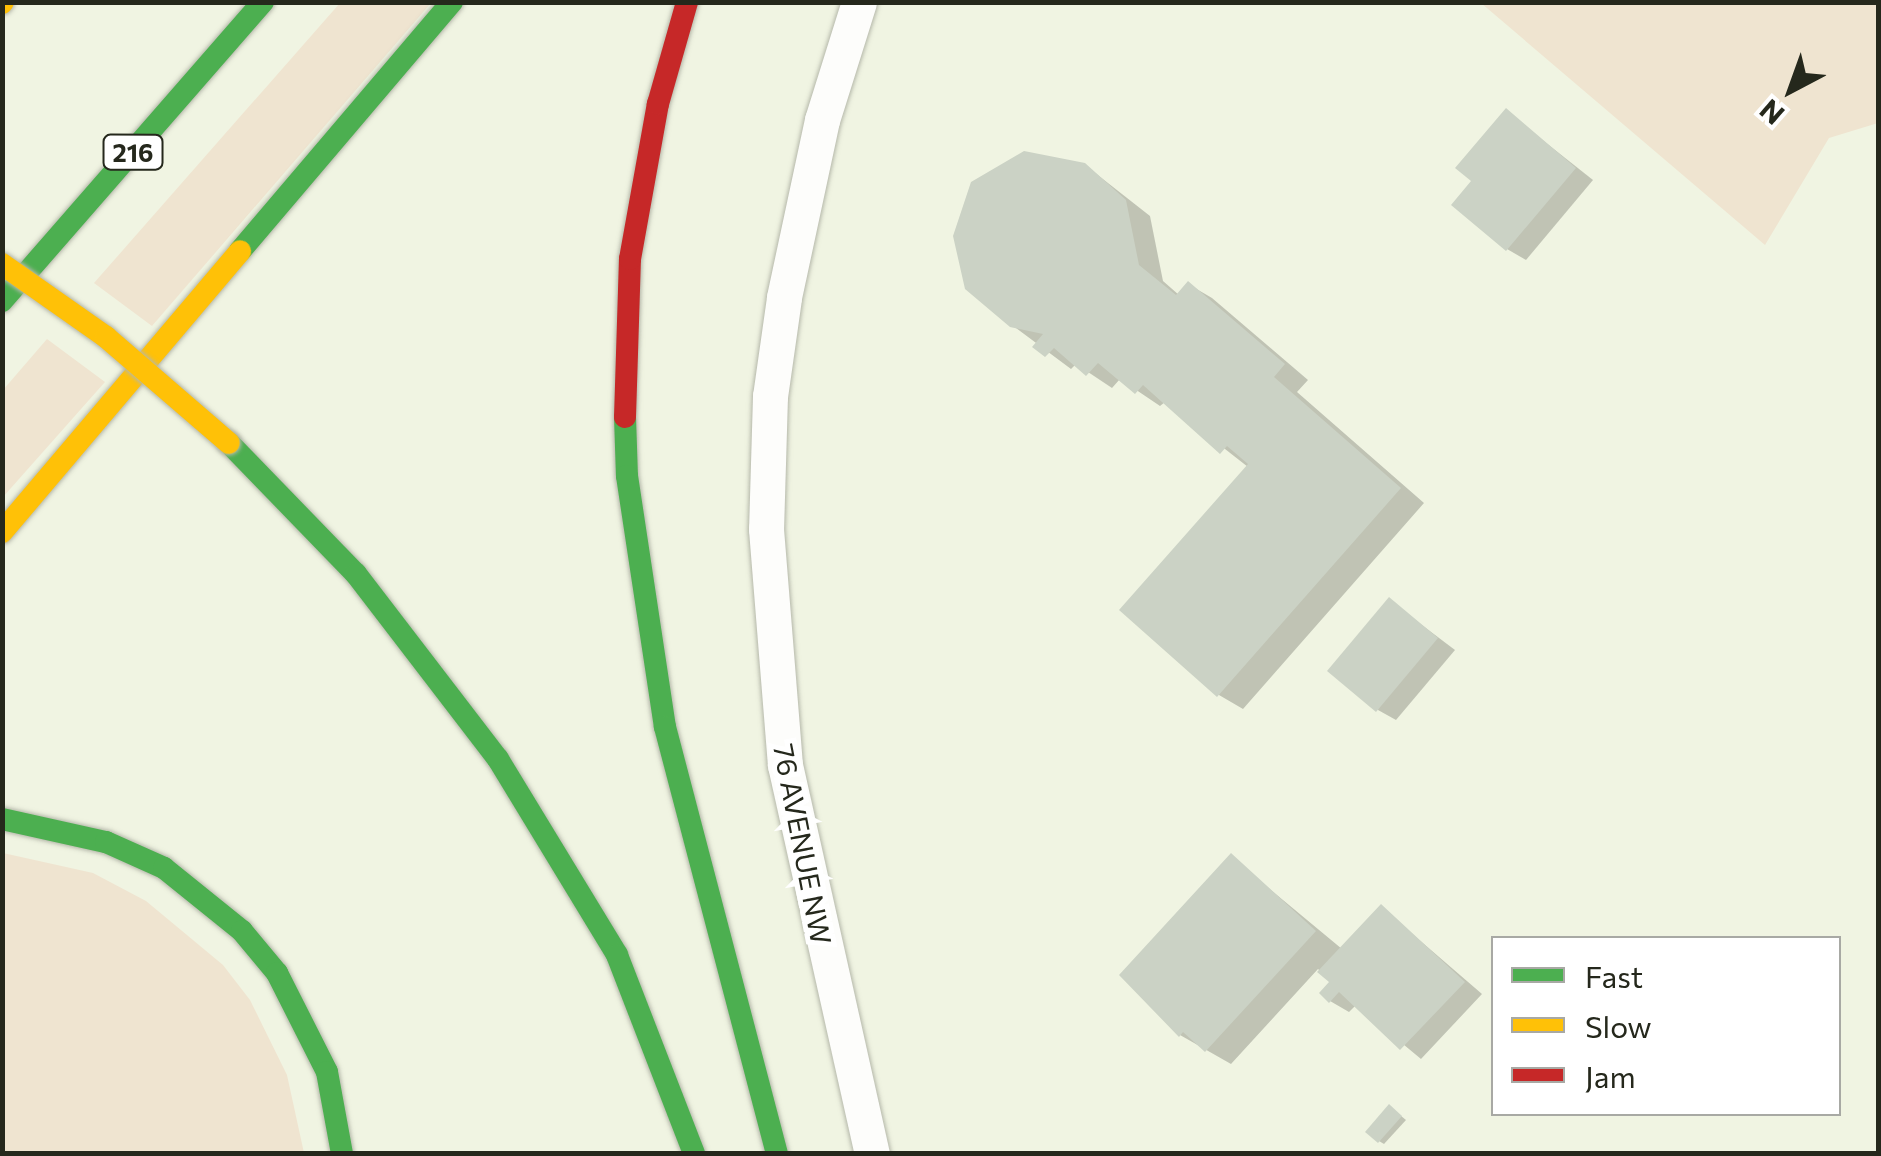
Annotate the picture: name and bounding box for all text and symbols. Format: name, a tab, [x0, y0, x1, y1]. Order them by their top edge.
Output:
north arrow	[1741, 40, 1841, 140]
text: N	[1752, 93, 1790, 132]
road number: 216	[100, 132, 166, 172]
street label: 76 AVENUE NW	[767, 741, 839, 947]
legend	[1491, 936, 1841, 1116]
text: Fast	[1585, 957, 1643, 994]
text: Slow	[1585, 1007, 1652, 1044]
text: Jam	[1585, 1057, 1636, 1094]

